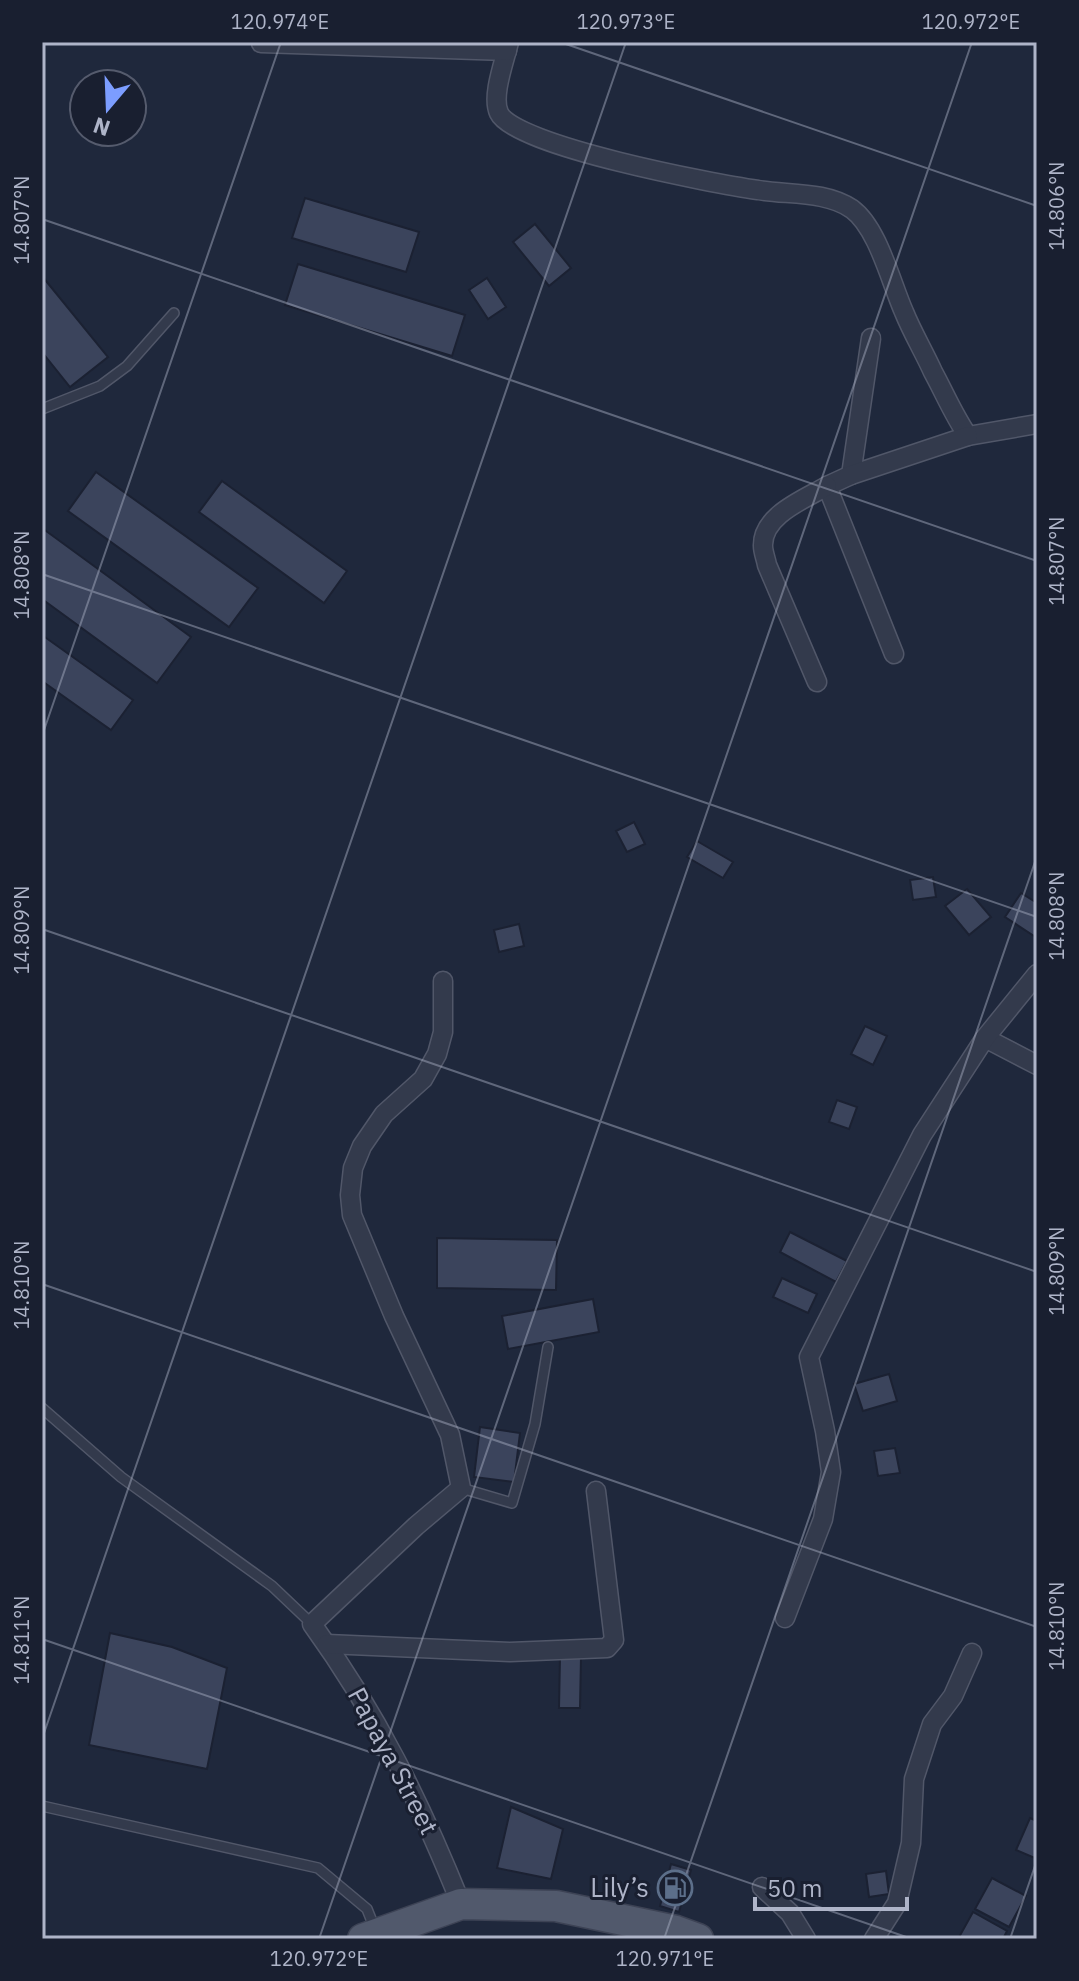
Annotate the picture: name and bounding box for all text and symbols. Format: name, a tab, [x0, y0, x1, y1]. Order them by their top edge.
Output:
text: 120.974°E	[231, 8, 329, 35]
text: 120.973°E	[577, 8, 675, 35]
text: 120.972°E	[922, 8, 1020, 35]
north arrow	[68, 68, 148, 148]
text: N	[89, 111, 114, 144]
text: 14.806°N	[1043, 162, 1070, 250]
text: 14.807°N	[8, 176, 35, 264]
text: 14.807°N	[1043, 517, 1070, 605]
text: 14.808°N	[8, 531, 35, 619]
text: 14.808°N	[1043, 872, 1070, 960]
text: 14.809°N	[8, 886, 35, 974]
text: 14.809°N	[1043, 1227, 1070, 1315]
text: 14.810°N	[8, 1241, 35, 1329]
text: 14.810°N	[1043, 1582, 1070, 1670]
text: 14.811°N	[8, 1596, 35, 1684]
street label: Papaya Street	[341, 1681, 447, 1840]
scale bar	[755, 1861, 907, 1911]
fuel station icon: Lily’s	[656, 1869, 694, 1907]
place label: Lily’s	[590, 1870, 649, 1904]
text: 50 m	[767, 1872, 822, 1904]
text: 120.972°E	[270, 1945, 368, 1972]
text: 120.971°E	[616, 1945, 714, 1972]

